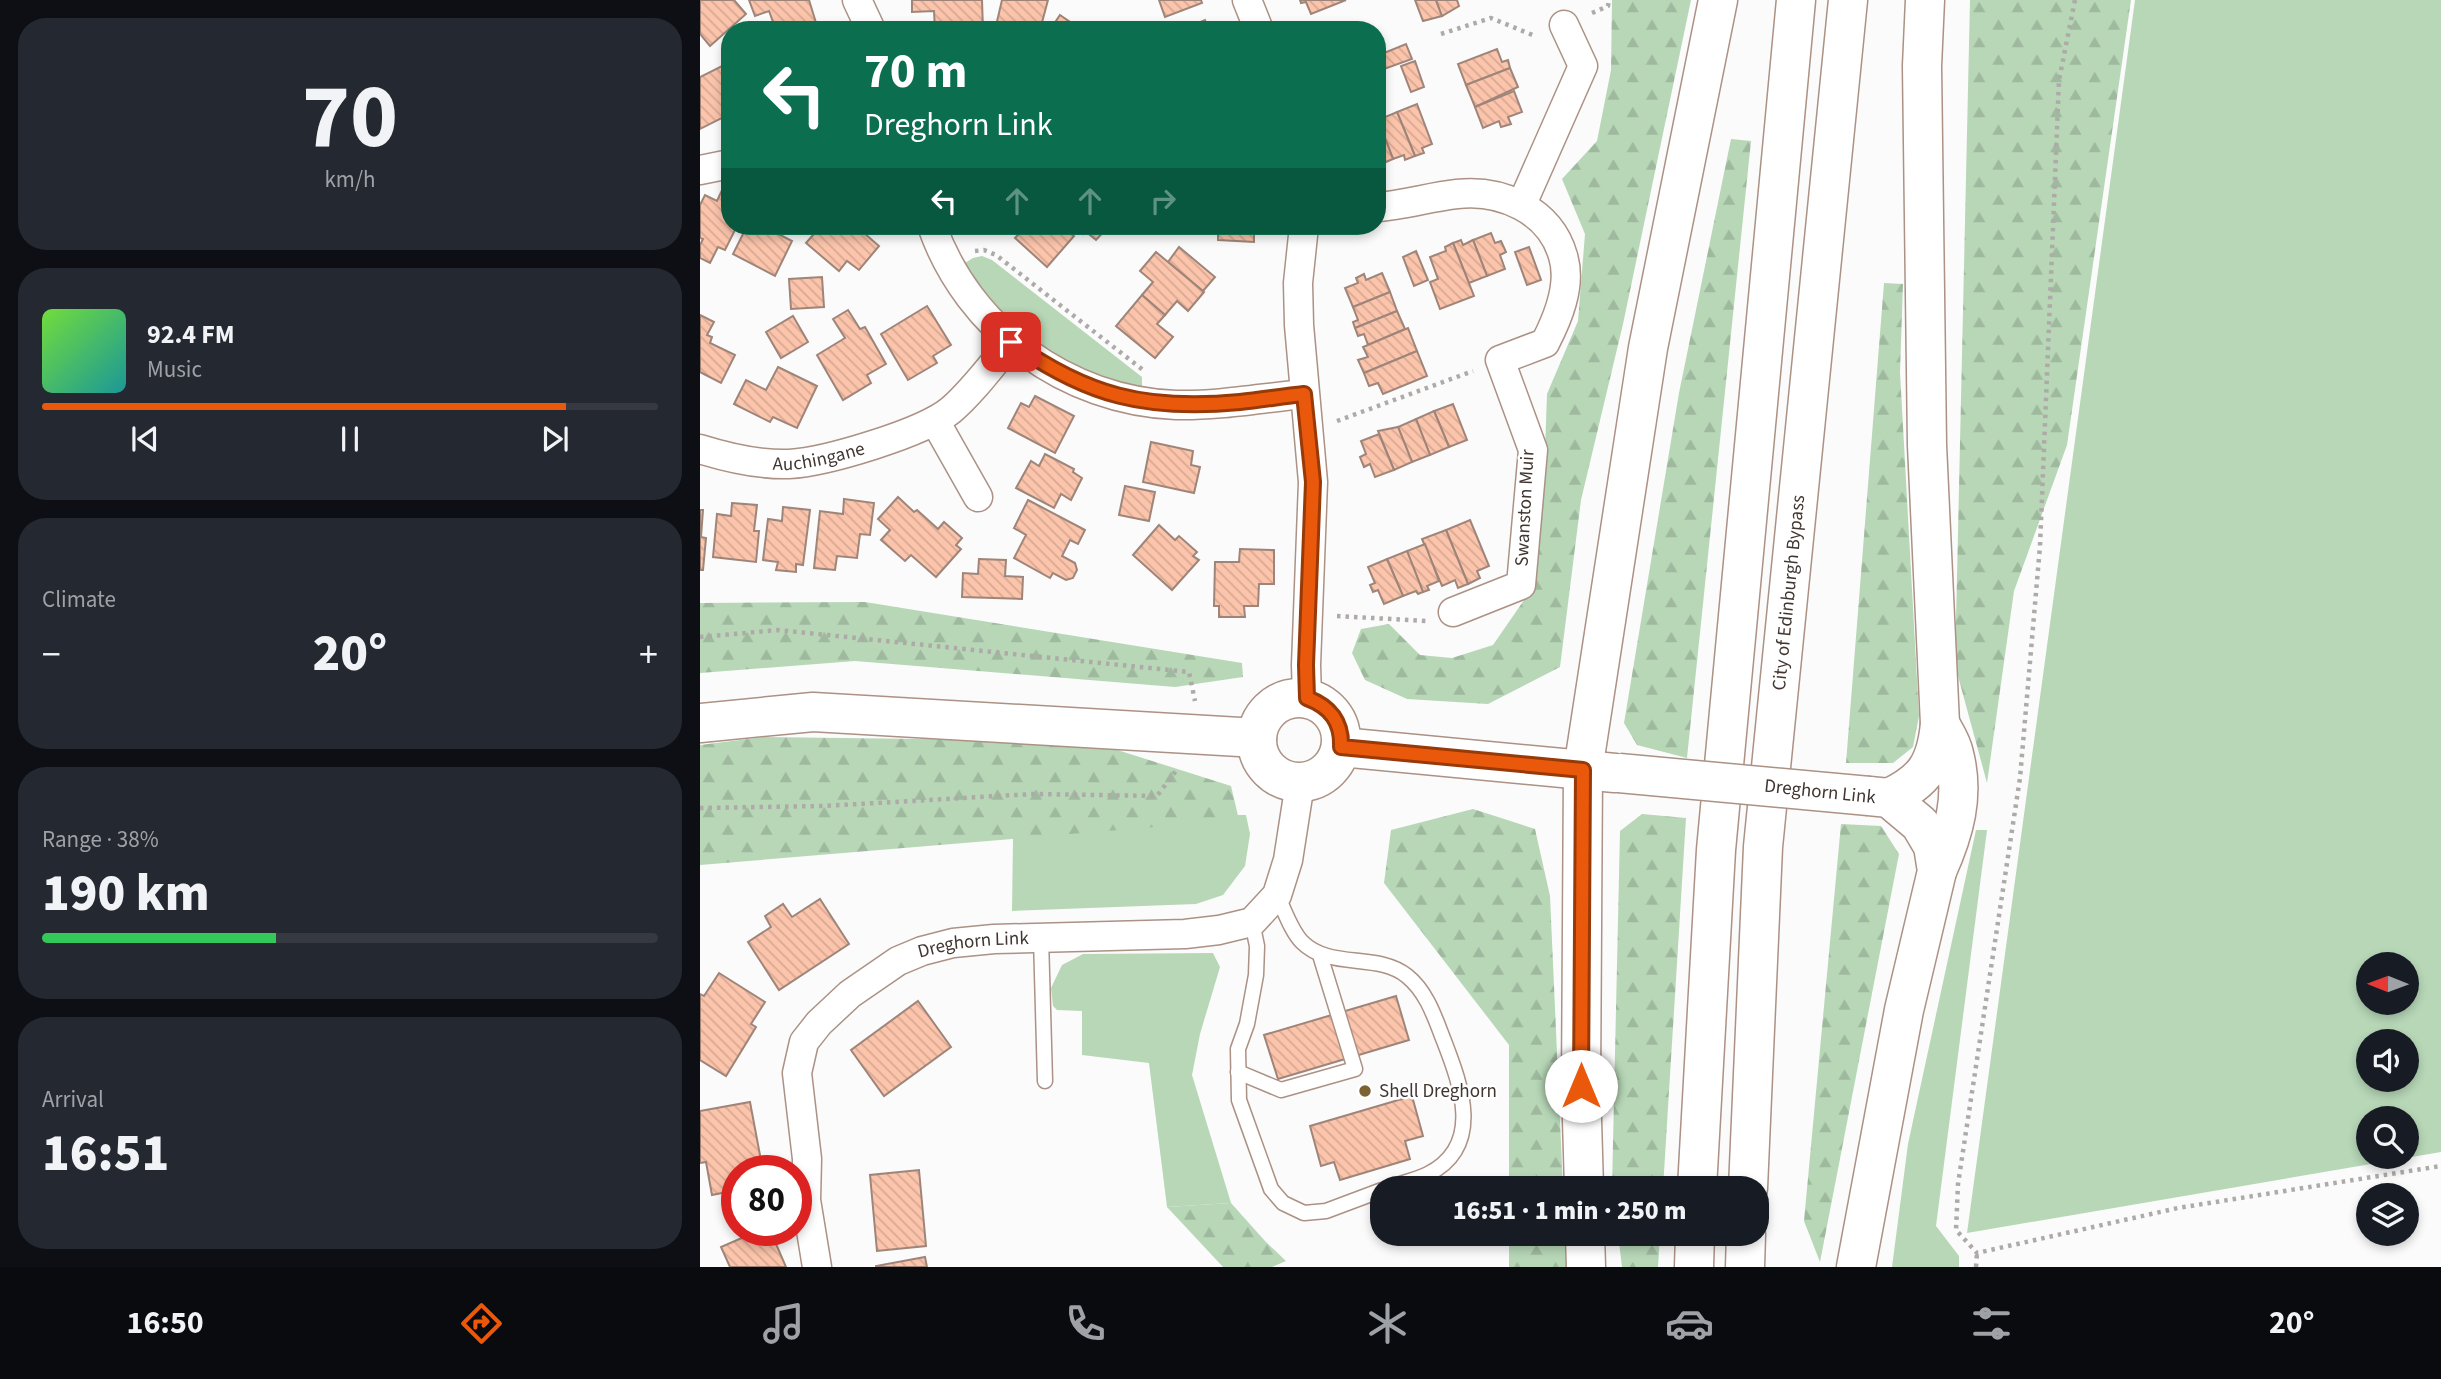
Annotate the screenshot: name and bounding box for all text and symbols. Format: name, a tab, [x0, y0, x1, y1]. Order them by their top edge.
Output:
text: 70 m	[864, 37, 968, 107]
icon: left	[749, 49, 840, 140]
text: 70	[302, 53, 398, 182]
text: Dreghorn Link	[864, 102, 1053, 148]
text: km/h	[324, 163, 376, 196]
icon: left	[925, 182, 963, 220]
icon: ahead	[998, 182, 1036, 220]
icon: ahead	[1071, 182, 1109, 220]
icon: right	[1144, 182, 1182, 220]
pin	[981, 312, 1041, 372]
text: 92.4 FM	[147, 316, 235, 353]
icon: arrive	[992, 323, 1030, 361]
text: Music	[147, 353, 202, 386]
icon: previous	[126, 420, 164, 458]
icon: pause	[331, 420, 369, 458]
icon: next	[536, 420, 574, 458]
street label: Auchingane	[772, 435, 868, 478]
street label: Swanston Muir	[1508, 448, 1542, 567]
street label: City of Edinburgh Bypass	[1765, 494, 1812, 692]
text: Climate	[42, 583, 116, 616]
text: 20°	[313, 617, 387, 691]
text: −	[42, 628, 61, 682]
text: +	[639, 628, 658, 682]
street label: Dreghorn Link	[1763, 773, 1878, 811]
text: Range · 38%	[42, 823, 159, 856]
text: 190 km	[42, 857, 210, 931]
street label: Dreghorn Link	[915, 925, 1030, 965]
north arrow	[2356, 952, 2418, 1015]
map controls	[2356, 952, 2419, 1246]
button: sound	[2356, 1029, 2419, 1092]
position arrow	[1544, 1049, 1618, 1123]
place label: Shell Dreghorn	[1379, 1078, 1497, 1105]
text: Arrival	[42, 1083, 104, 1116]
marker: Shell Dreghorn	[1357, 1083, 1373, 1099]
button: search	[2356, 1106, 2419, 1169]
text: 16:51	[42, 1117, 169, 1191]
speed limit sign: 80	[721, 1155, 812, 1246]
button: layers	[2356, 1183, 2419, 1246]
text: 16:51 · 1 min · 250 m	[1453, 1192, 1686, 1229]
icon: directions	[457, 1299, 506, 1348]
icon: music	[759, 1299, 808, 1348]
icon: phone	[1061, 1299, 1110, 1348]
icon: climate	[1363, 1299, 1412, 1348]
icon: car	[1665, 1299, 1714, 1348]
icon: filters	[1967, 1299, 2016, 1348]
text: 16:50	[127, 1300, 204, 1346]
text: 20°	[2269, 1300, 2314, 1346]

